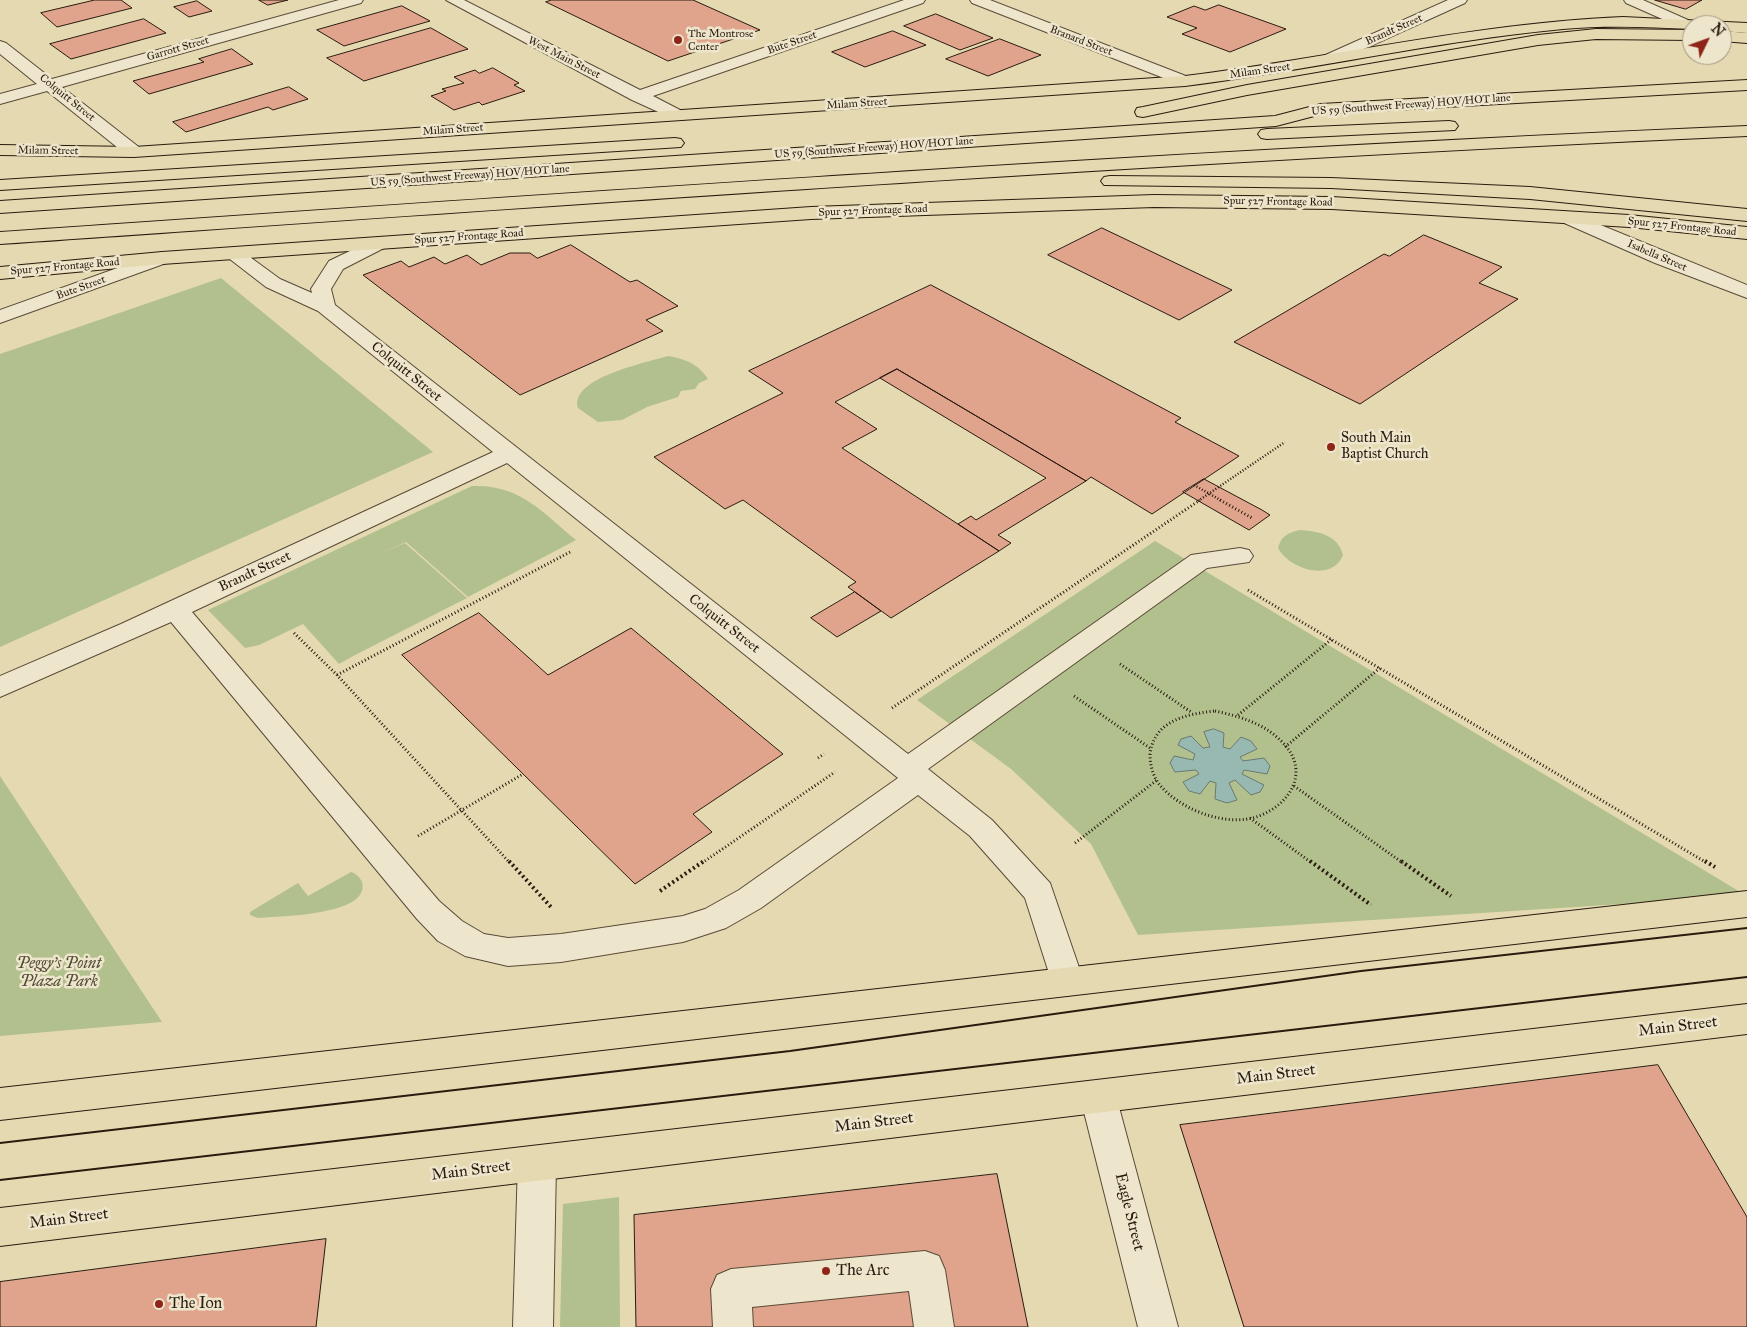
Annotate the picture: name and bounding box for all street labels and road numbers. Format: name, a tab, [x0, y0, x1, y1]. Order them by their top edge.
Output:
street label: Brandt Street	[1363, 12, 1425, 48]
street label: Branard Street	[1048, 23, 1114, 59]
street label: Bute Street	[766, 28, 818, 58]
street label: Garrott Street	[145, 34, 211, 64]
street label: West Main Street	[526, 34, 602, 82]
street label: Milam Street	[1229, 60, 1291, 82]
street label: Colquitt Street	[37, 72, 97, 124]
street label: US 59 (Southwest Freeway) HOV/HOT lane	[1311, 91, 1511, 119]
street label: Milam Street	[826, 95, 888, 113]
street label: Milam Street	[422, 121, 484, 139]
street label: US 59 (Southwest Freeway) HOV/HOT lane	[774, 134, 974, 162]
street label: Milam Street	[17, 144, 79, 158]
street label: US 59 (Southwest Freeway) HOV/HOT lane	[370, 162, 570, 190]
street label: Spur 527 Frontage Road	[1223, 194, 1333, 210]
street label: Spur 527 Frontage Road	[818, 202, 928, 220]
street label: Spur 527 Frontage Road	[1627, 215, 1737, 239]
street label: Spur 527 Frontage Road	[414, 227, 524, 247]
street label: Isabella Street	[1625, 238, 1689, 274]
street label: Spur 527 Frontage Road	[10, 256, 120, 278]
street label: Bute Street	[55, 273, 107, 303]
street label: Colquitt Street	[367, 338, 445, 406]
street label: Brandt Street	[216, 548, 294, 596]
street label: Colquitt Street	[685, 591, 763, 657]
street label: Main Street	[1637, 1013, 1719, 1041]
street label: Main Street	[1235, 1061, 1317, 1089]
street label: Main Street	[833, 1109, 915, 1137]
street label: Main Street	[430, 1157, 512, 1185]
street label: Eagle Street	[1110, 1171, 1148, 1253]
street label: Main Street	[28, 1205, 110, 1233]

